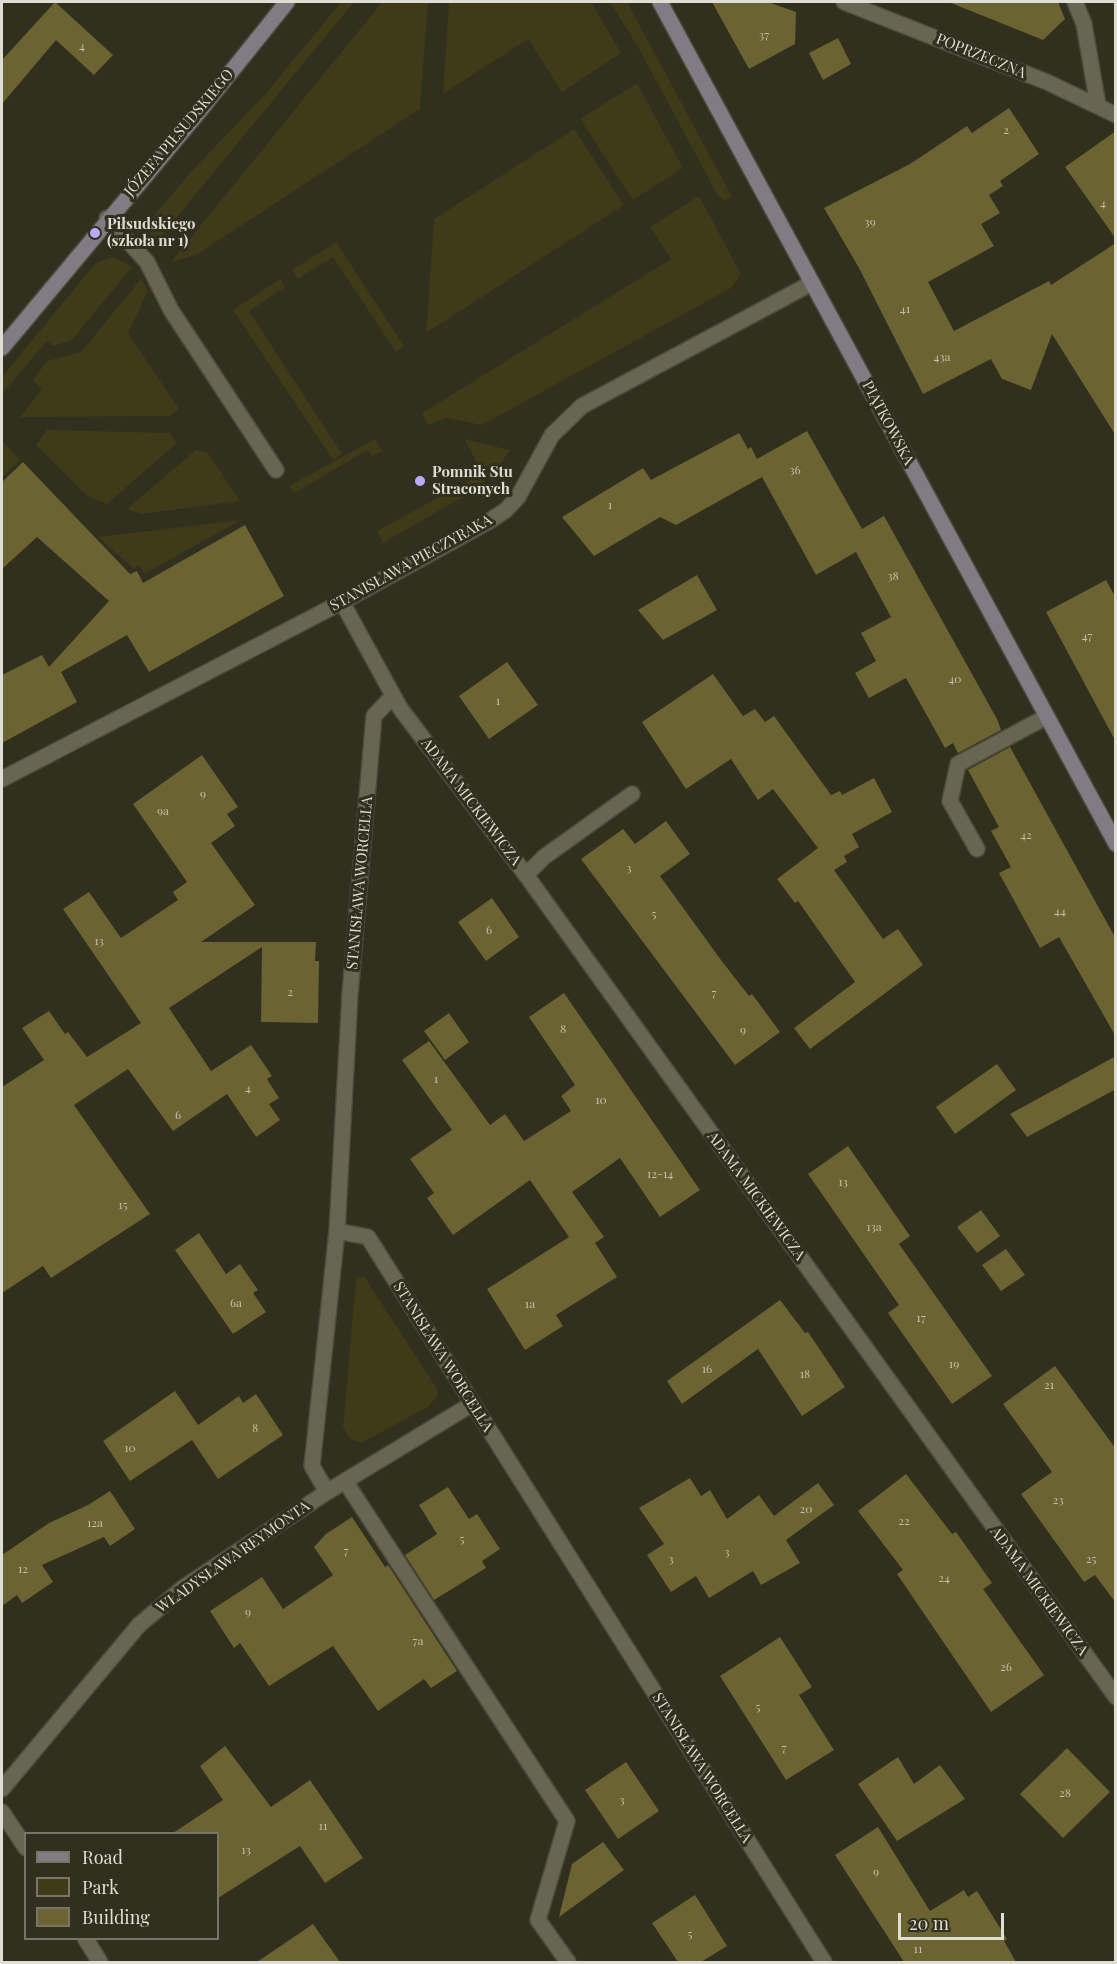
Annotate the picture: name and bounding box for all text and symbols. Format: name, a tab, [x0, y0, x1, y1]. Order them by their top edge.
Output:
house number: 37	[759, 28, 769, 42]
street label: POPRZECZNA	[933, 30, 1029, 82]
house number: 4	[79, 39, 85, 53]
street label: JÓZEFA PIŁSUDSKIEGO	[120, 66, 238, 200]
house number: 2	[1003, 123, 1009, 137]
house number: 4	[1100, 196, 1106, 210]
place label: Piłsudskiego (szkoła nr 1)	[107, 215, 196, 250]
house number: 39	[864, 215, 876, 229]
marker: Piłsudskiego (szkoła nr 1)	[88, 226, 102, 240]
house number: 41	[900, 302, 910, 316]
house number: 43a	[933, 350, 951, 364]
street label: PIĄTKOWSKA	[858, 378, 918, 468]
place label: Pomnik Stu Straconych	[432, 463, 513, 498]
house number: 36	[789, 463, 801, 477]
marker: Pomnik Stu Straconych	[413, 474, 427, 488]
house number: 1	[608, 498, 612, 512]
street label: STANISŁAWA PIECZYRAKA	[327, 511, 495, 615]
house number: 38	[887, 569, 899, 583]
house number: 47	[1082, 629, 1092, 643]
house number: 40	[948, 672, 962, 686]
house number: 1	[496, 694, 500, 708]
street label: ADAMA MICKIEWICZA	[417, 735, 525, 869]
house number: 9	[200, 787, 206, 801]
street label: STANISŁAWA WORCELLA	[343, 796, 377, 970]
house number: 9a	[157, 804, 169, 818]
house number: 42	[1020, 828, 1032, 842]
house number: 3	[626, 861, 632, 875]
house number: 44	[1054, 904, 1066, 918]
house number: 5	[652, 907, 656, 921]
house number: 6	[486, 923, 492, 937]
house number: 13	[94, 934, 104, 948]
house number: 2	[287, 985, 293, 999]
house number: 7	[712, 986, 716, 1000]
house number: 8	[560, 1022, 566, 1036]
house number: 9	[740, 1023, 746, 1037]
house number: 1	[434, 1072, 438, 1086]
house number: 4	[245, 1081, 251, 1095]
house number: 10	[595, 1093, 607, 1107]
house number: 6	[175, 1108, 181, 1122]
street label: ADAMA MICKIEWICZA	[703, 1128, 809, 1264]
house number: 12-14	[647, 1167, 673, 1181]
house number: 13	[838, 1175, 848, 1189]
house number: 15	[118, 1198, 128, 1212]
house number: 13a	[866, 1220, 882, 1234]
street label: STANISŁAWA WORCELLA	[389, 1279, 497, 1435]
house number: 6a	[230, 1296, 242, 1310]
house number: 1a	[525, 1297, 535, 1311]
house number: 17	[916, 1311, 926, 1325]
house number: 19	[949, 1357, 959, 1371]
house number: 16	[702, 1362, 712, 1376]
house number: 18	[800, 1367, 810, 1381]
house number: 21	[1044, 1378, 1054, 1392]
house number: 8	[252, 1421, 258, 1435]
house number: 10	[124, 1441, 136, 1455]
house number: 23	[1052, 1493, 1064, 1507]
street label: WŁADYSŁAWA REYMONTA	[153, 1497, 313, 1617]
house number: 20	[800, 1502, 812, 1516]
house number: 22	[898, 1514, 910, 1528]
house number: 12a	[87, 1516, 103, 1530]
street label: ADAMA MICKIEWICZA	[986, 1523, 1092, 1659]
house number: 5	[460, 1532, 464, 1546]
house number: 7	[344, 1544, 348, 1558]
house number: 3	[724, 1545, 730, 1559]
house number: 3	[668, 1552, 674, 1566]
house number: 25	[1086, 1552, 1096, 1566]
house number: 12	[18, 1562, 28, 1576]
house number: 24	[938, 1571, 950, 1585]
house number: 9	[245, 1605, 251, 1619]
house number: 7a	[413, 1634, 423, 1648]
house number: 26	[1000, 1660, 1012, 1674]
street label: STANISŁAWA WORCELLA	[648, 1690, 756, 1846]
house number: 5	[756, 1700, 760, 1714]
house number: 7	[782, 1741, 786, 1755]
house number: 28	[1059, 1786, 1071, 1800]
house number: 3	[619, 1793, 625, 1807]
house number: 11	[319, 1819, 327, 1833]
legend	[24, 1832, 219, 1940]
house number: 13	[241, 1843, 251, 1857]
text: Road	[82, 1845, 123, 1869]
house number: 9	[873, 1865, 879, 1879]
text: Park	[82, 1875, 119, 1899]
scale bar	[901, 1901, 1008, 1939]
text: Building	[82, 1905, 150, 1929]
text: 20 m	[909, 1911, 949, 1935]
house number: 5	[688, 1927, 692, 1941]
house number: 11	[914, 1942, 922, 1956]

